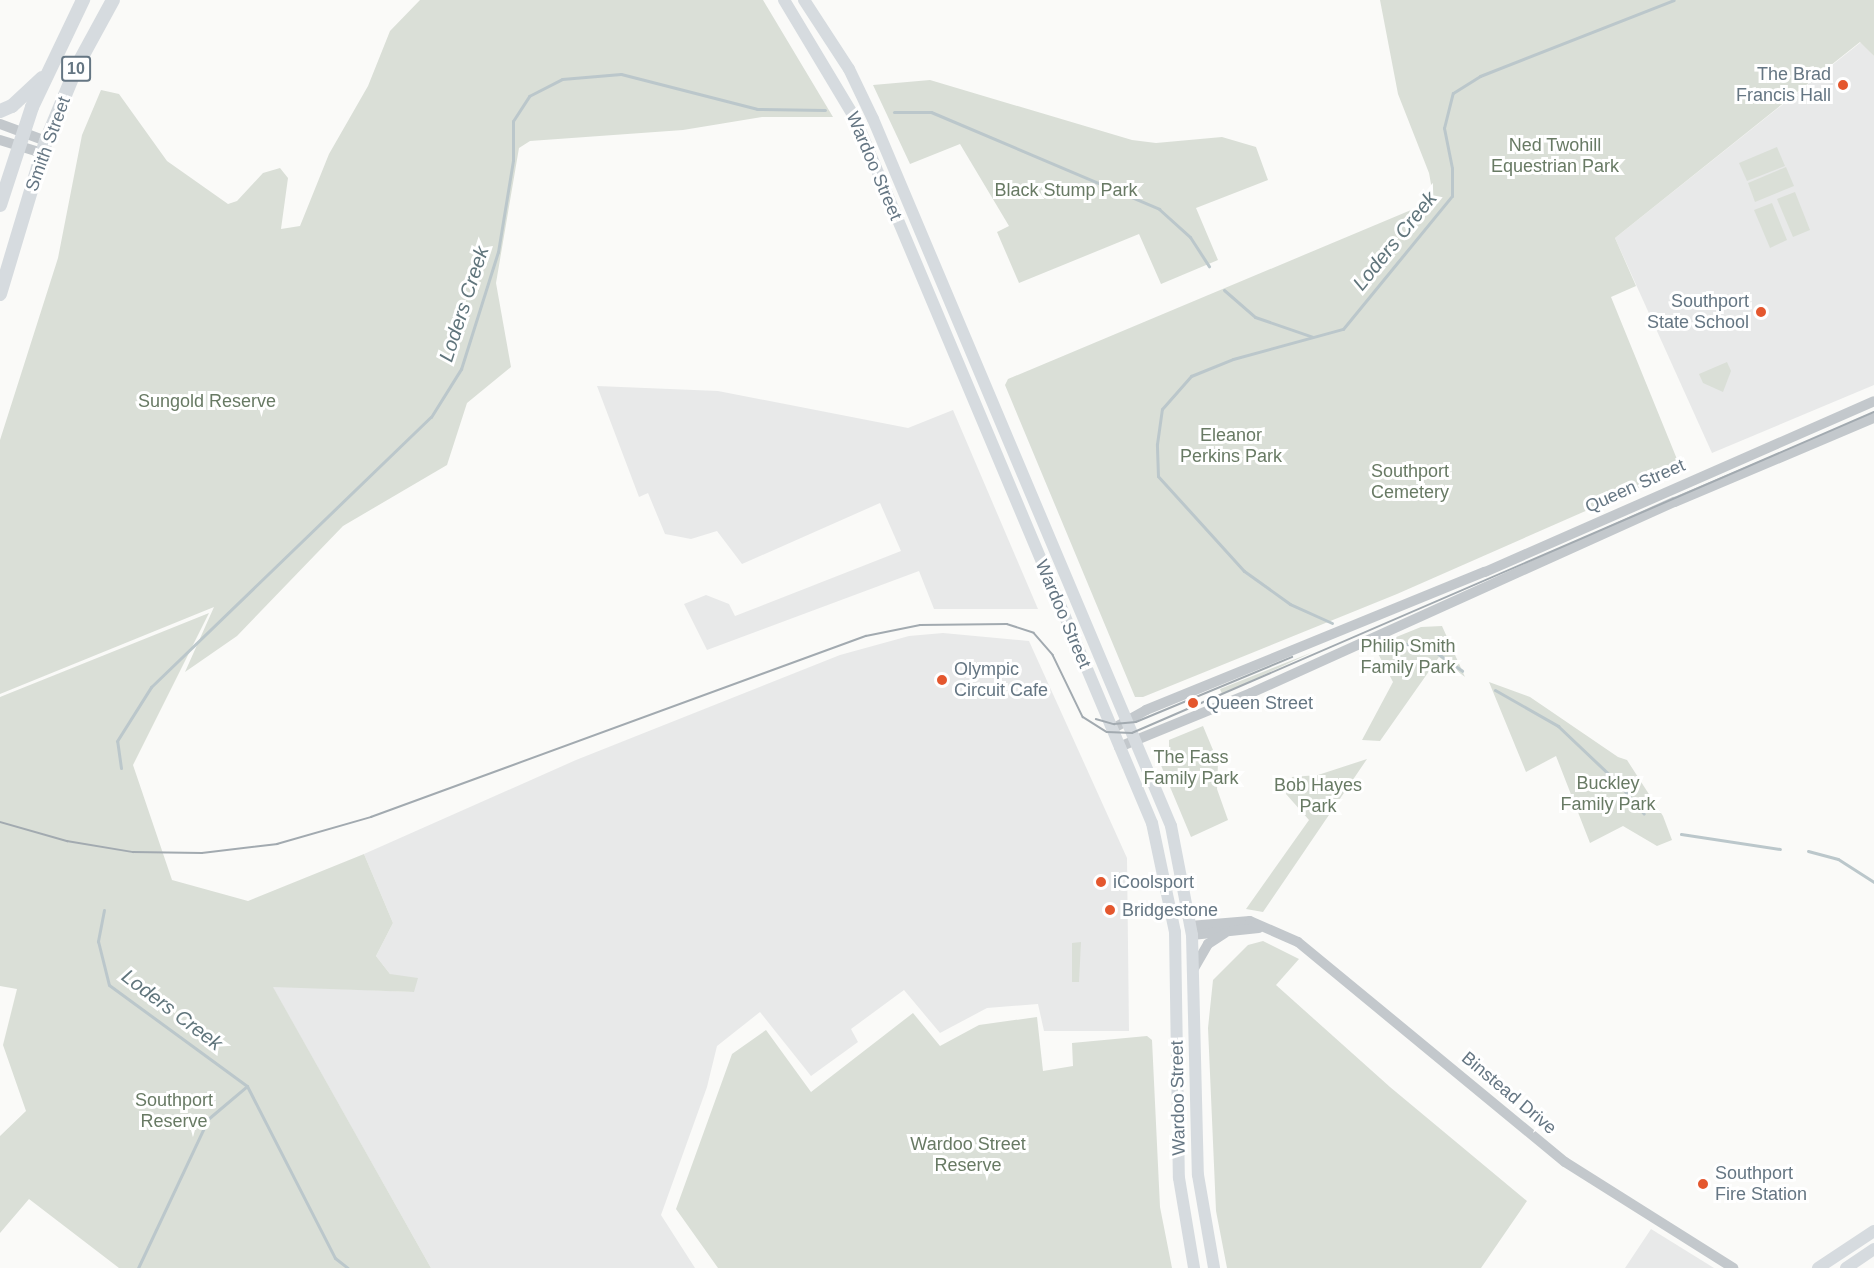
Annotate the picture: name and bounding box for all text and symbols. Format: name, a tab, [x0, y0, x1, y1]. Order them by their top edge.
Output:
road number: 10	[61, 56, 91, 82]
place label: The Brad Francis Hall	[1736, 64, 1831, 106]
marker: The Brad Francis Hall	[1836, 78, 1850, 92]
street label: Smith Street	[21, 94, 75, 194]
street label: Wardoo Street	[842, 109, 906, 223]
park label: Ned Twohill Equestrian Park	[1491, 135, 1619, 178]
park label: Black Stump Park	[994, 179, 1138, 201]
water label: Loders Creek	[1348, 187, 1442, 295]
water label: Loders Creek	[434, 243, 494, 365]
place label: Southport State School	[1647, 291, 1749, 334]
marker: Southport State School	[1754, 305, 1768, 319]
park label: Sungold Reserve	[138, 390, 276, 412]
park label: Eleanor Perkins Park	[1180, 425, 1282, 468]
street label: Queen Street	[1582, 454, 1688, 518]
park label: Southport Cemetery	[1371, 461, 1449, 504]
street label: Wardoo Street	[1031, 557, 1095, 671]
park label: Philip Smith Family Park	[1360, 636, 1456, 678]
place label: Olympic Circuit Cafe	[954, 659, 1048, 702]
marker: Olympic Circuit Cafe	[935, 673, 949, 687]
place label: Queen Street	[1206, 692, 1313, 714]
marker: Queen Street	[1184, 694, 1202, 712]
park label: The Fass Family Park	[1143, 747, 1239, 789]
park label: Buckley Family Park	[1560, 773, 1656, 816]
park label: Bob Hayes Park	[1274, 775, 1362, 818]
place label: iCoolsport	[1113, 871, 1194, 893]
marker: iCoolsport	[1094, 875, 1108, 889]
place label: Bridgestone	[1122, 899, 1218, 921]
marker: Bridgestone	[1103, 903, 1117, 917]
water label: Loders Creek	[117, 964, 227, 1056]
street label: Wardoo Street	[1166, 1040, 1190, 1156]
street label: Binstead Drive	[1457, 1047, 1561, 1139]
park label: Southport Reserve	[135, 1090, 213, 1132]
park label: Wardoo Street Reserve	[910, 1134, 1026, 1176]
place label: Southport Fire Station	[1715, 1163, 1807, 1206]
marker: Southport Fire Station	[1696, 1177, 1710, 1191]

